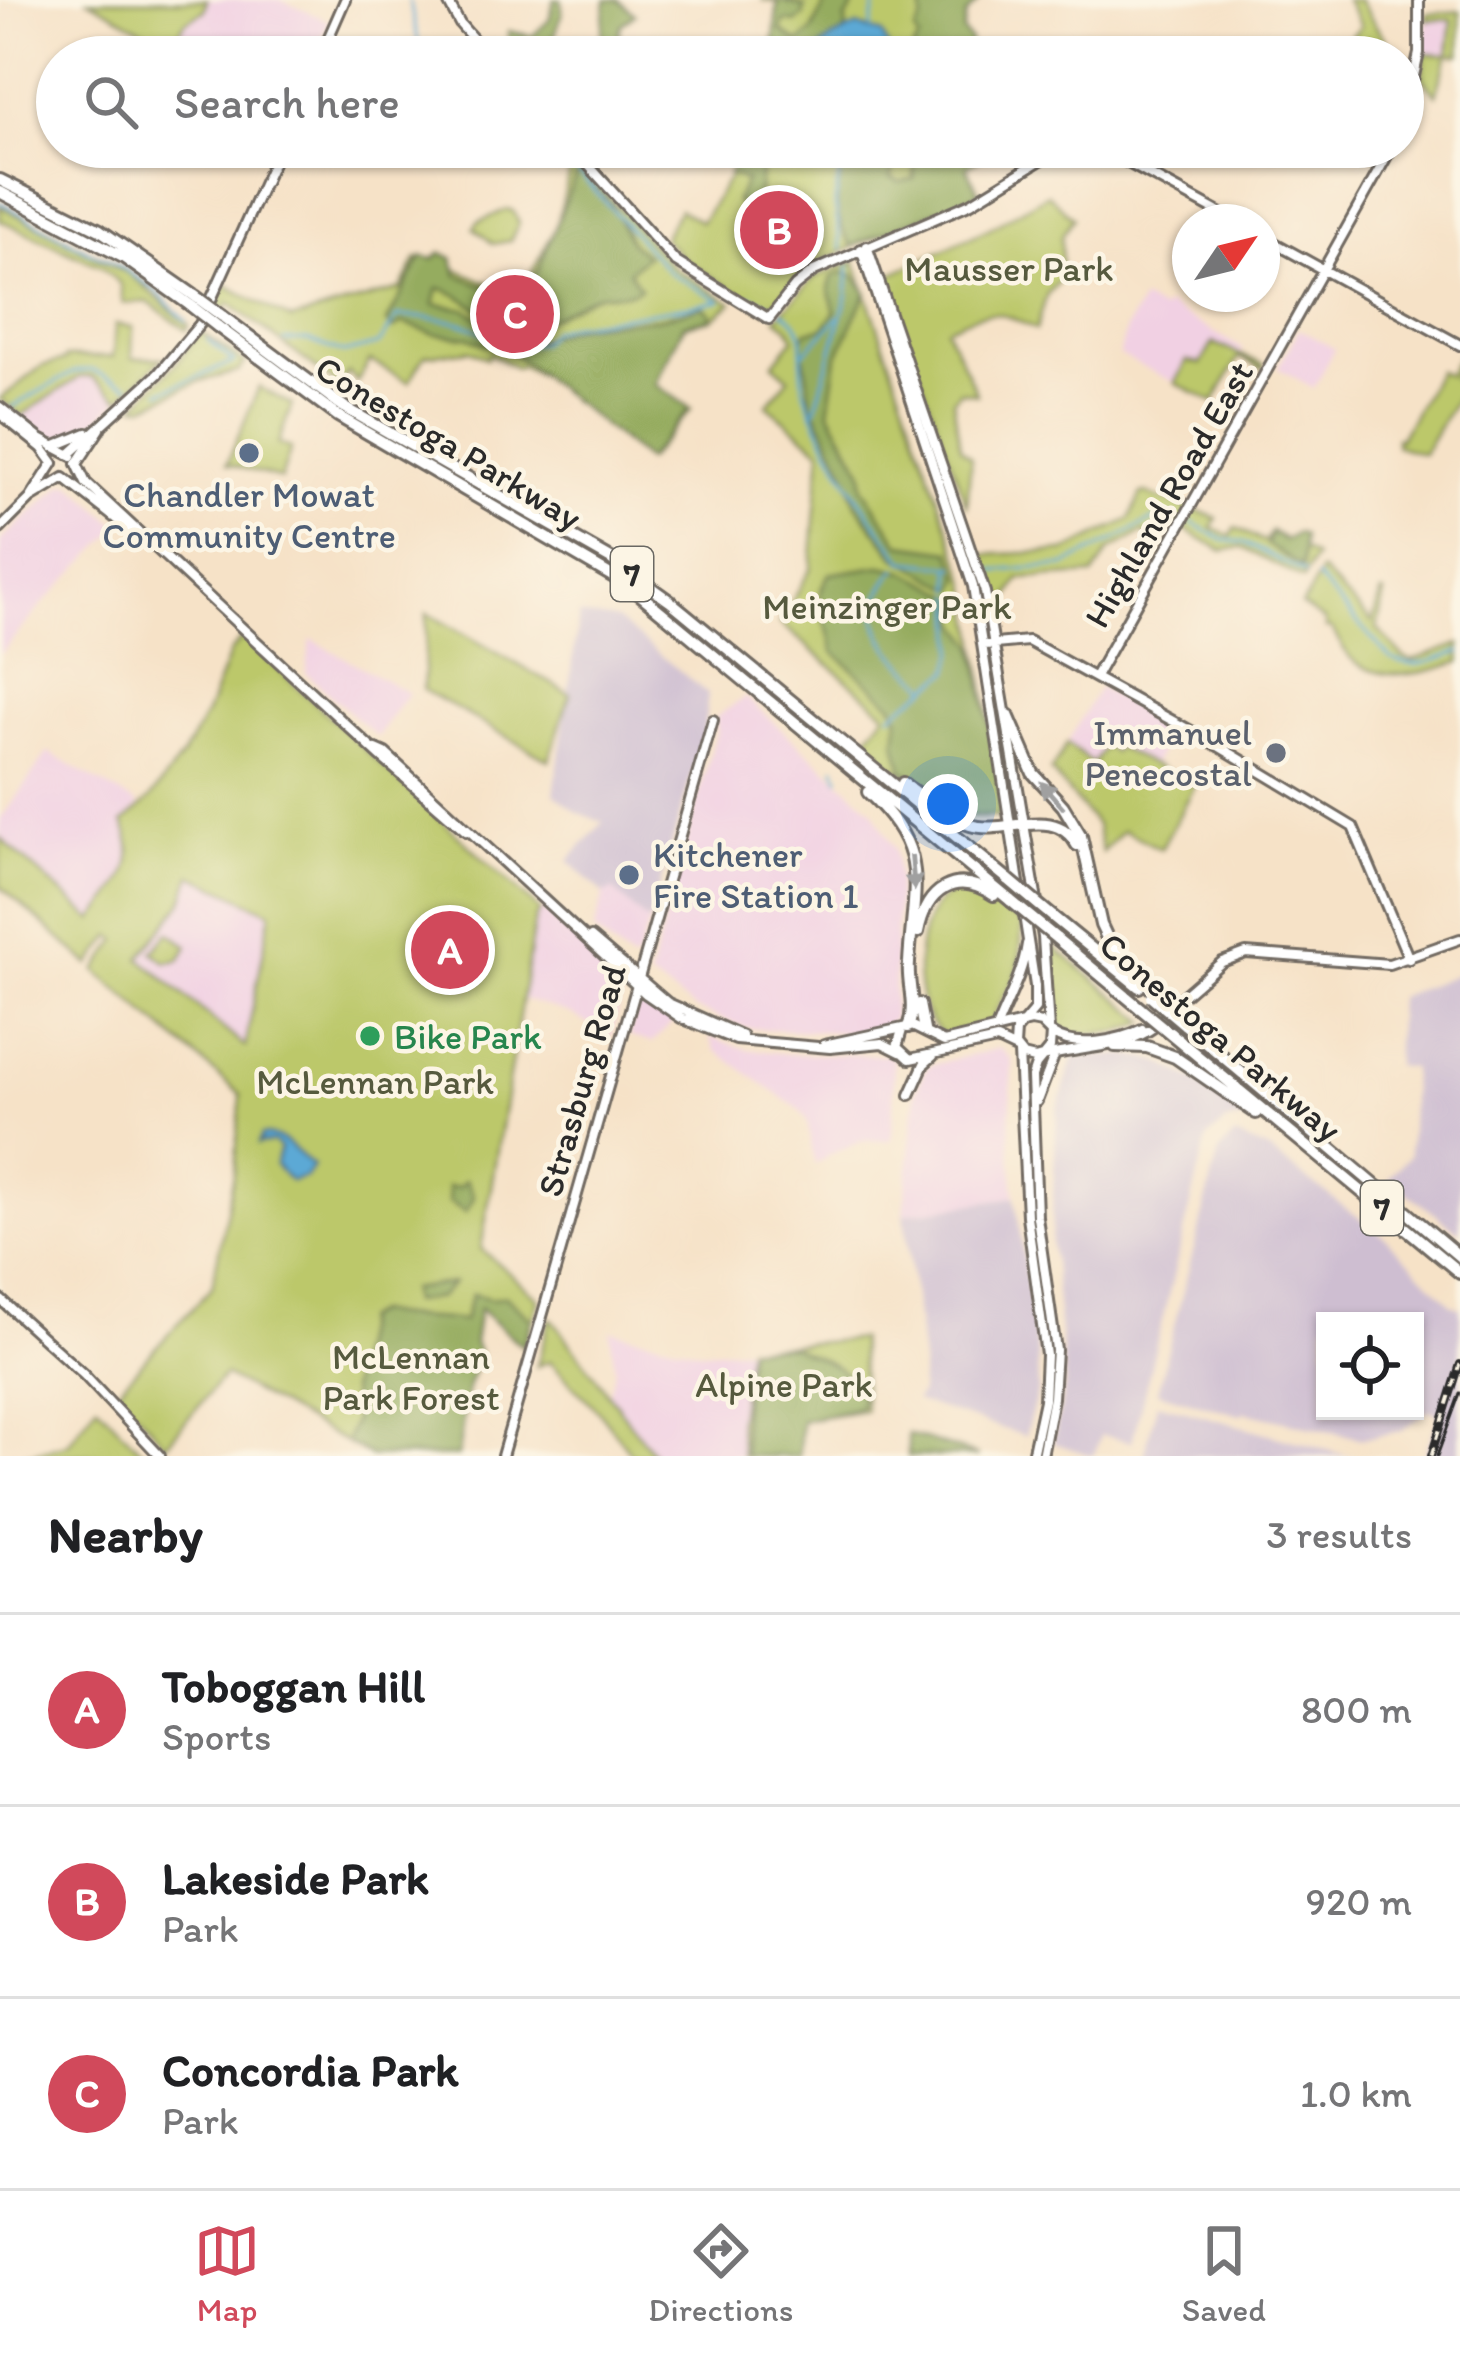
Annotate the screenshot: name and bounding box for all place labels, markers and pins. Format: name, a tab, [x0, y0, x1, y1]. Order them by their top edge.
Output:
pin: B	[740, 185, 818, 275]
pin: C	[476, 269, 554, 359]
marker: Chandler Mowat Community Centre	[236, 440, 262, 466]
place label: Chandler Mowat Community Centre	[102, 473, 396, 557]
place label: Immanuel Penecostal	[1085, 711, 1252, 795]
marker: Immanuel Penecostal	[1263, 740, 1289, 766]
place label: Kitchener Fire Station 1	[653, 833, 859, 917]
marker: Kitchener Fire Station 1	[616, 862, 642, 888]
pin: A	[411, 905, 489, 995]
place label: Bike Park	[394, 1015, 542, 1058]
marker: Bike Park	[357, 1023, 383, 1049]

